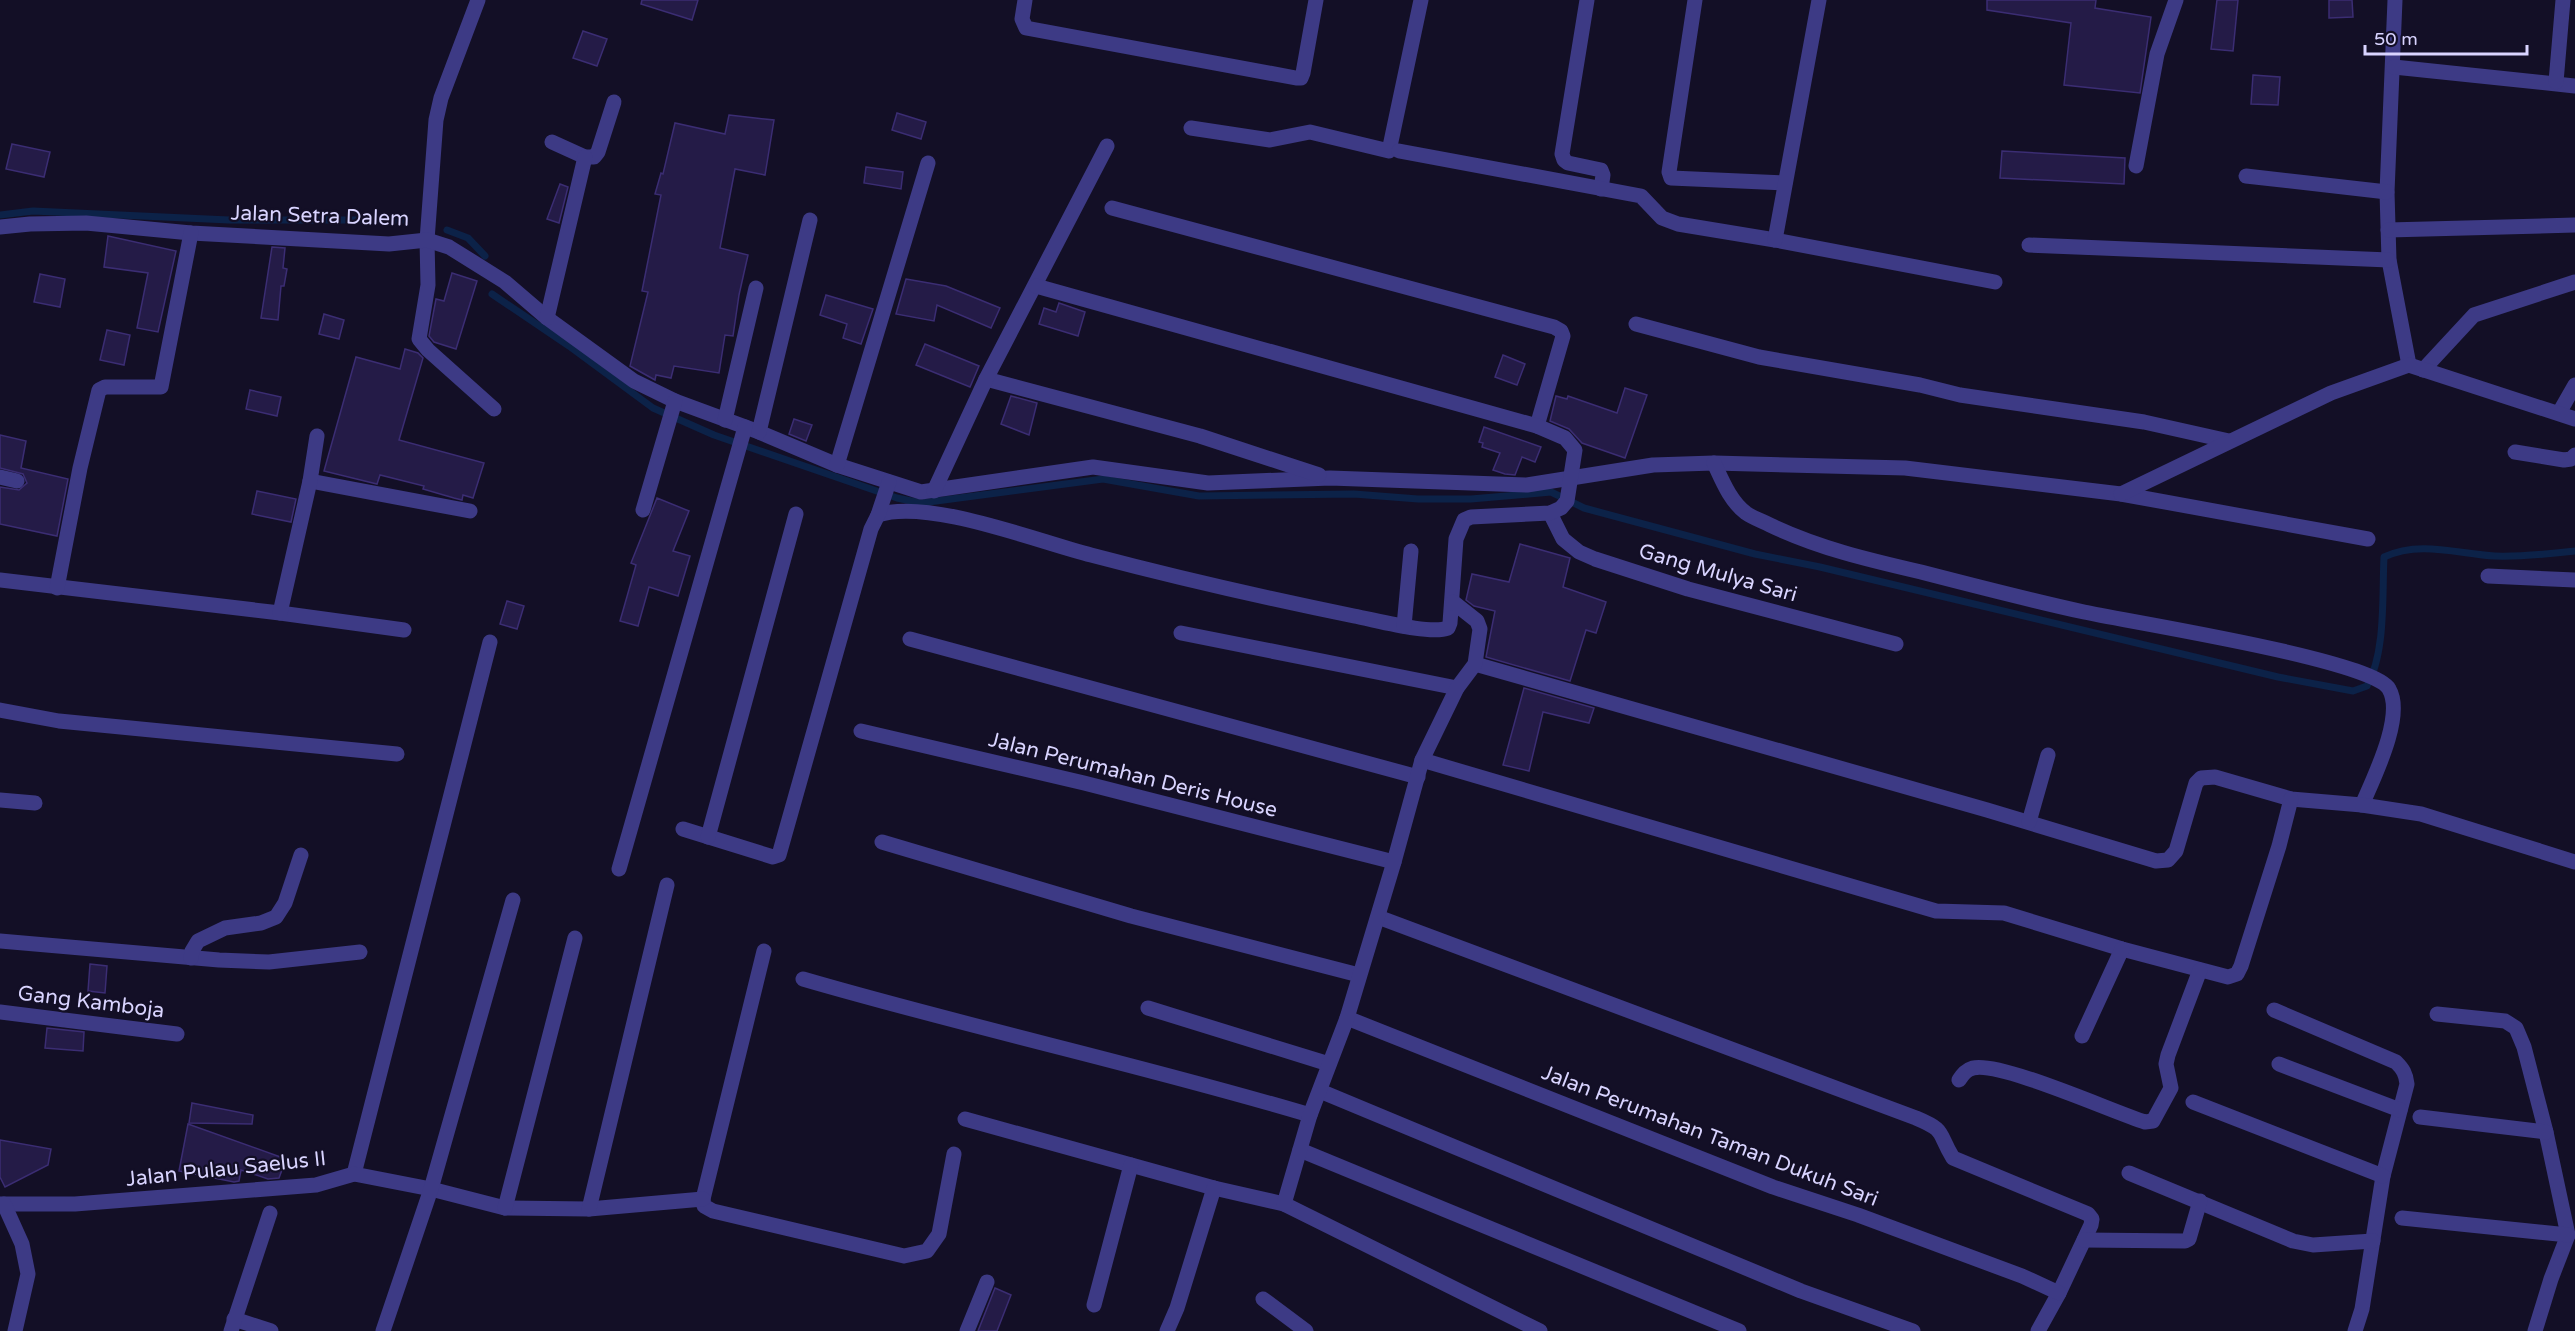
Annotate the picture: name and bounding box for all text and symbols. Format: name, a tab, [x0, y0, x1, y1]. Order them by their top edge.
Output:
scale bar	[2365, 18, 2527, 56]
text: 50 m	[2374, 28, 2418, 50]
street label: Jalan Setra Dalem	[230, 200, 410, 232]
street label: Gang Mulya Sari	[1636, 538, 1800, 608]
street label: Jalan Perumahan Deris House	[986, 727, 1280, 823]
street label: Gang Kamboja	[16, 981, 166, 1023]
street label: Jalan Perumahan Taman Dukuh Sari	[1538, 1060, 1882, 1212]
street label: Jalan Pulau Saelus II	[125, 1146, 327, 1192]

